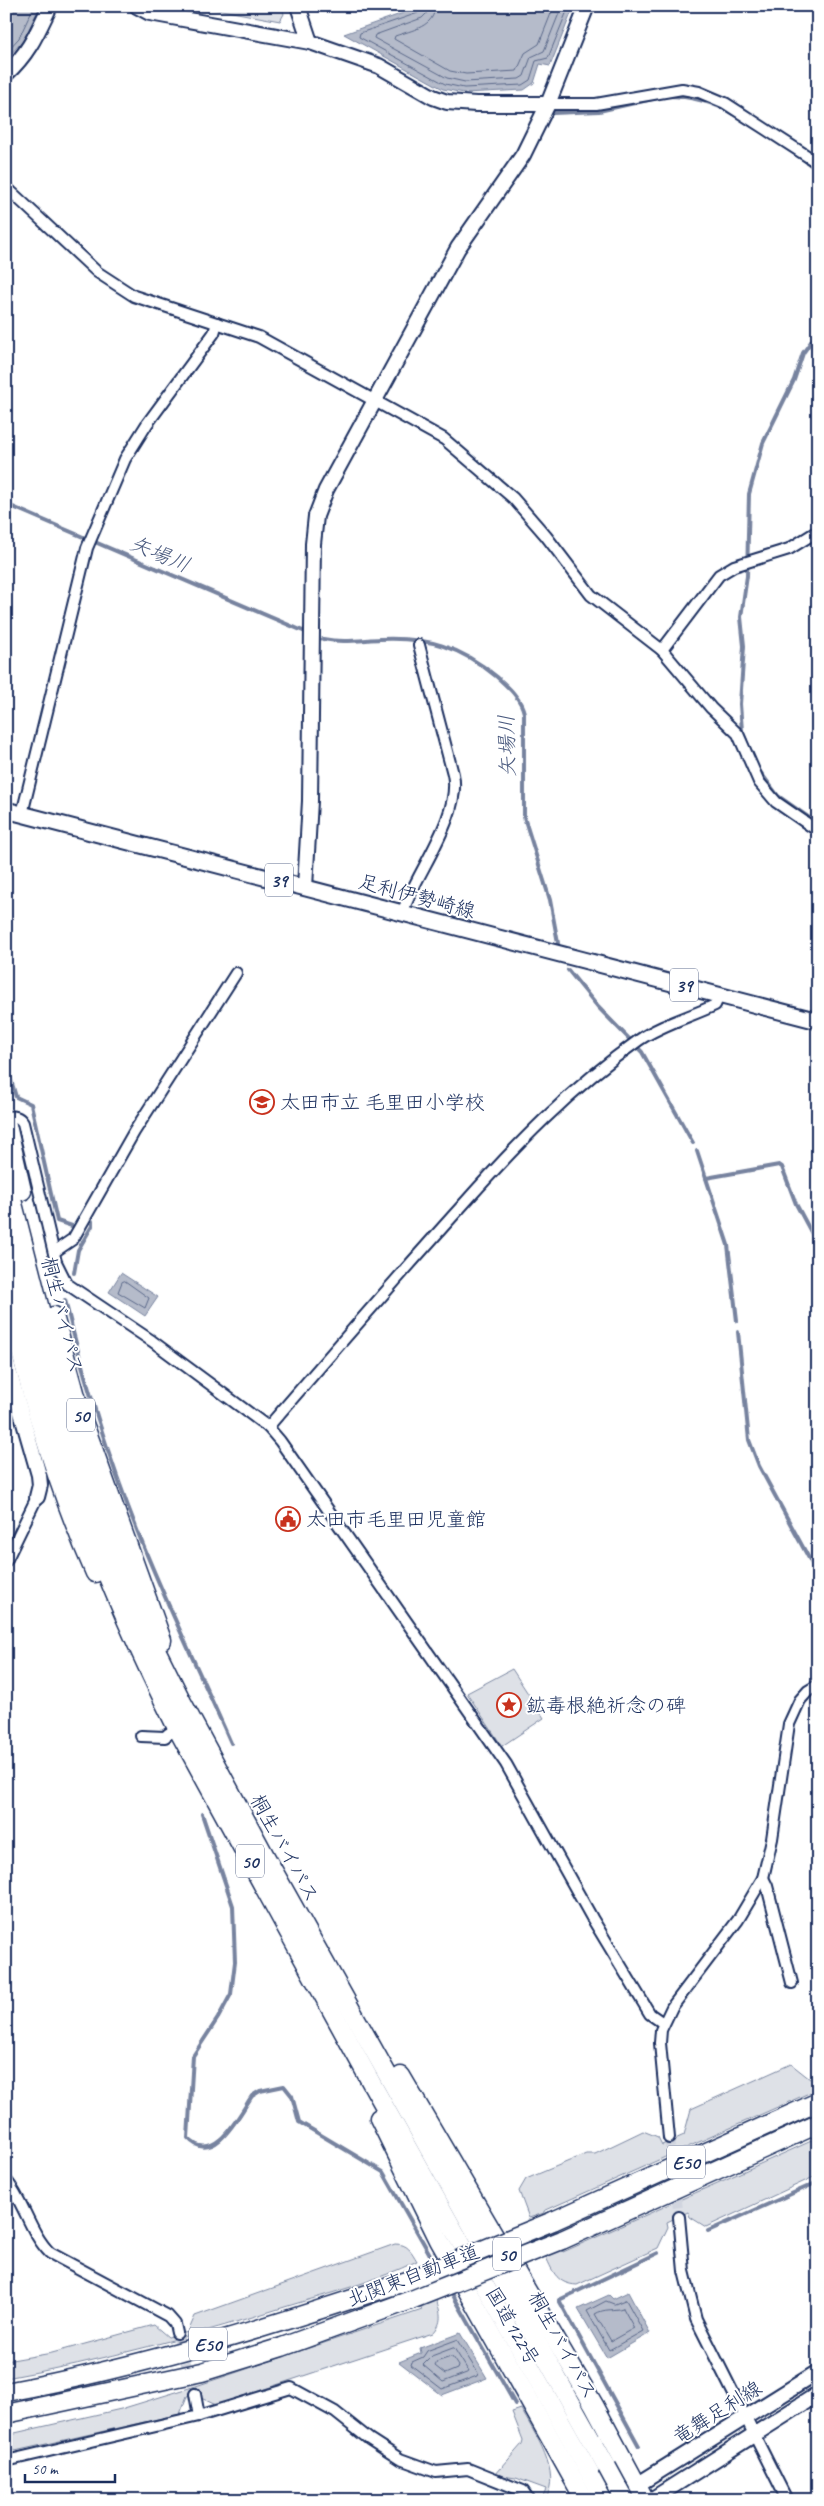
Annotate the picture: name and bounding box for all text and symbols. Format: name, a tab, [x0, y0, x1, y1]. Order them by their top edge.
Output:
water label: 矢場川	[126, 530, 194, 578]
water label: 矢場川	[493, 714, 521, 778]
road number: 39	[265, 864, 293, 896]
street label: 足利伊勢崎線	[356, 869, 478, 924]
road number: 39	[670, 968, 698, 1002]
school or university icon: 太田市立 毛里田小学校	[249, 1089, 275, 1115]
place label: 太田市立 毛里田小学校	[280, 1090, 485, 1115]
street label: 桐生バイパス	[36, 1254, 89, 1376]
road number: 50	[67, 1398, 95, 1432]
public building icon: 太田市毛里田児童館	[275, 1506, 301, 1532]
place label: 太田市毛里田児童館	[306, 1507, 486, 1532]
place icon: 鉱毒根絶祈念の碑	[496, 1692, 522, 1718]
place label: 鉱毒根絶祈念の碑	[526, 1693, 686, 1718]
street label: 桐生バイパス	[245, 1790, 324, 1907]
road number: 50	[236, 1844, 264, 1878]
road number: E50	[667, 2146, 705, 2178]
road number: 50	[493, 2238, 521, 2270]
street label: 北関東自動車道	[343, 2239, 483, 2312]
street label: 国道122号	[480, 2282, 545, 2370]
street label: 桐生バイパス	[523, 2287, 602, 2404]
road number: E50	[189, 2328, 227, 2360]
street label: 竜舞足利線	[668, 2375, 766, 2450]
scale bar	[25, 2451, 115, 2483]
text: 50 m	[32, 2460, 59, 2479]

